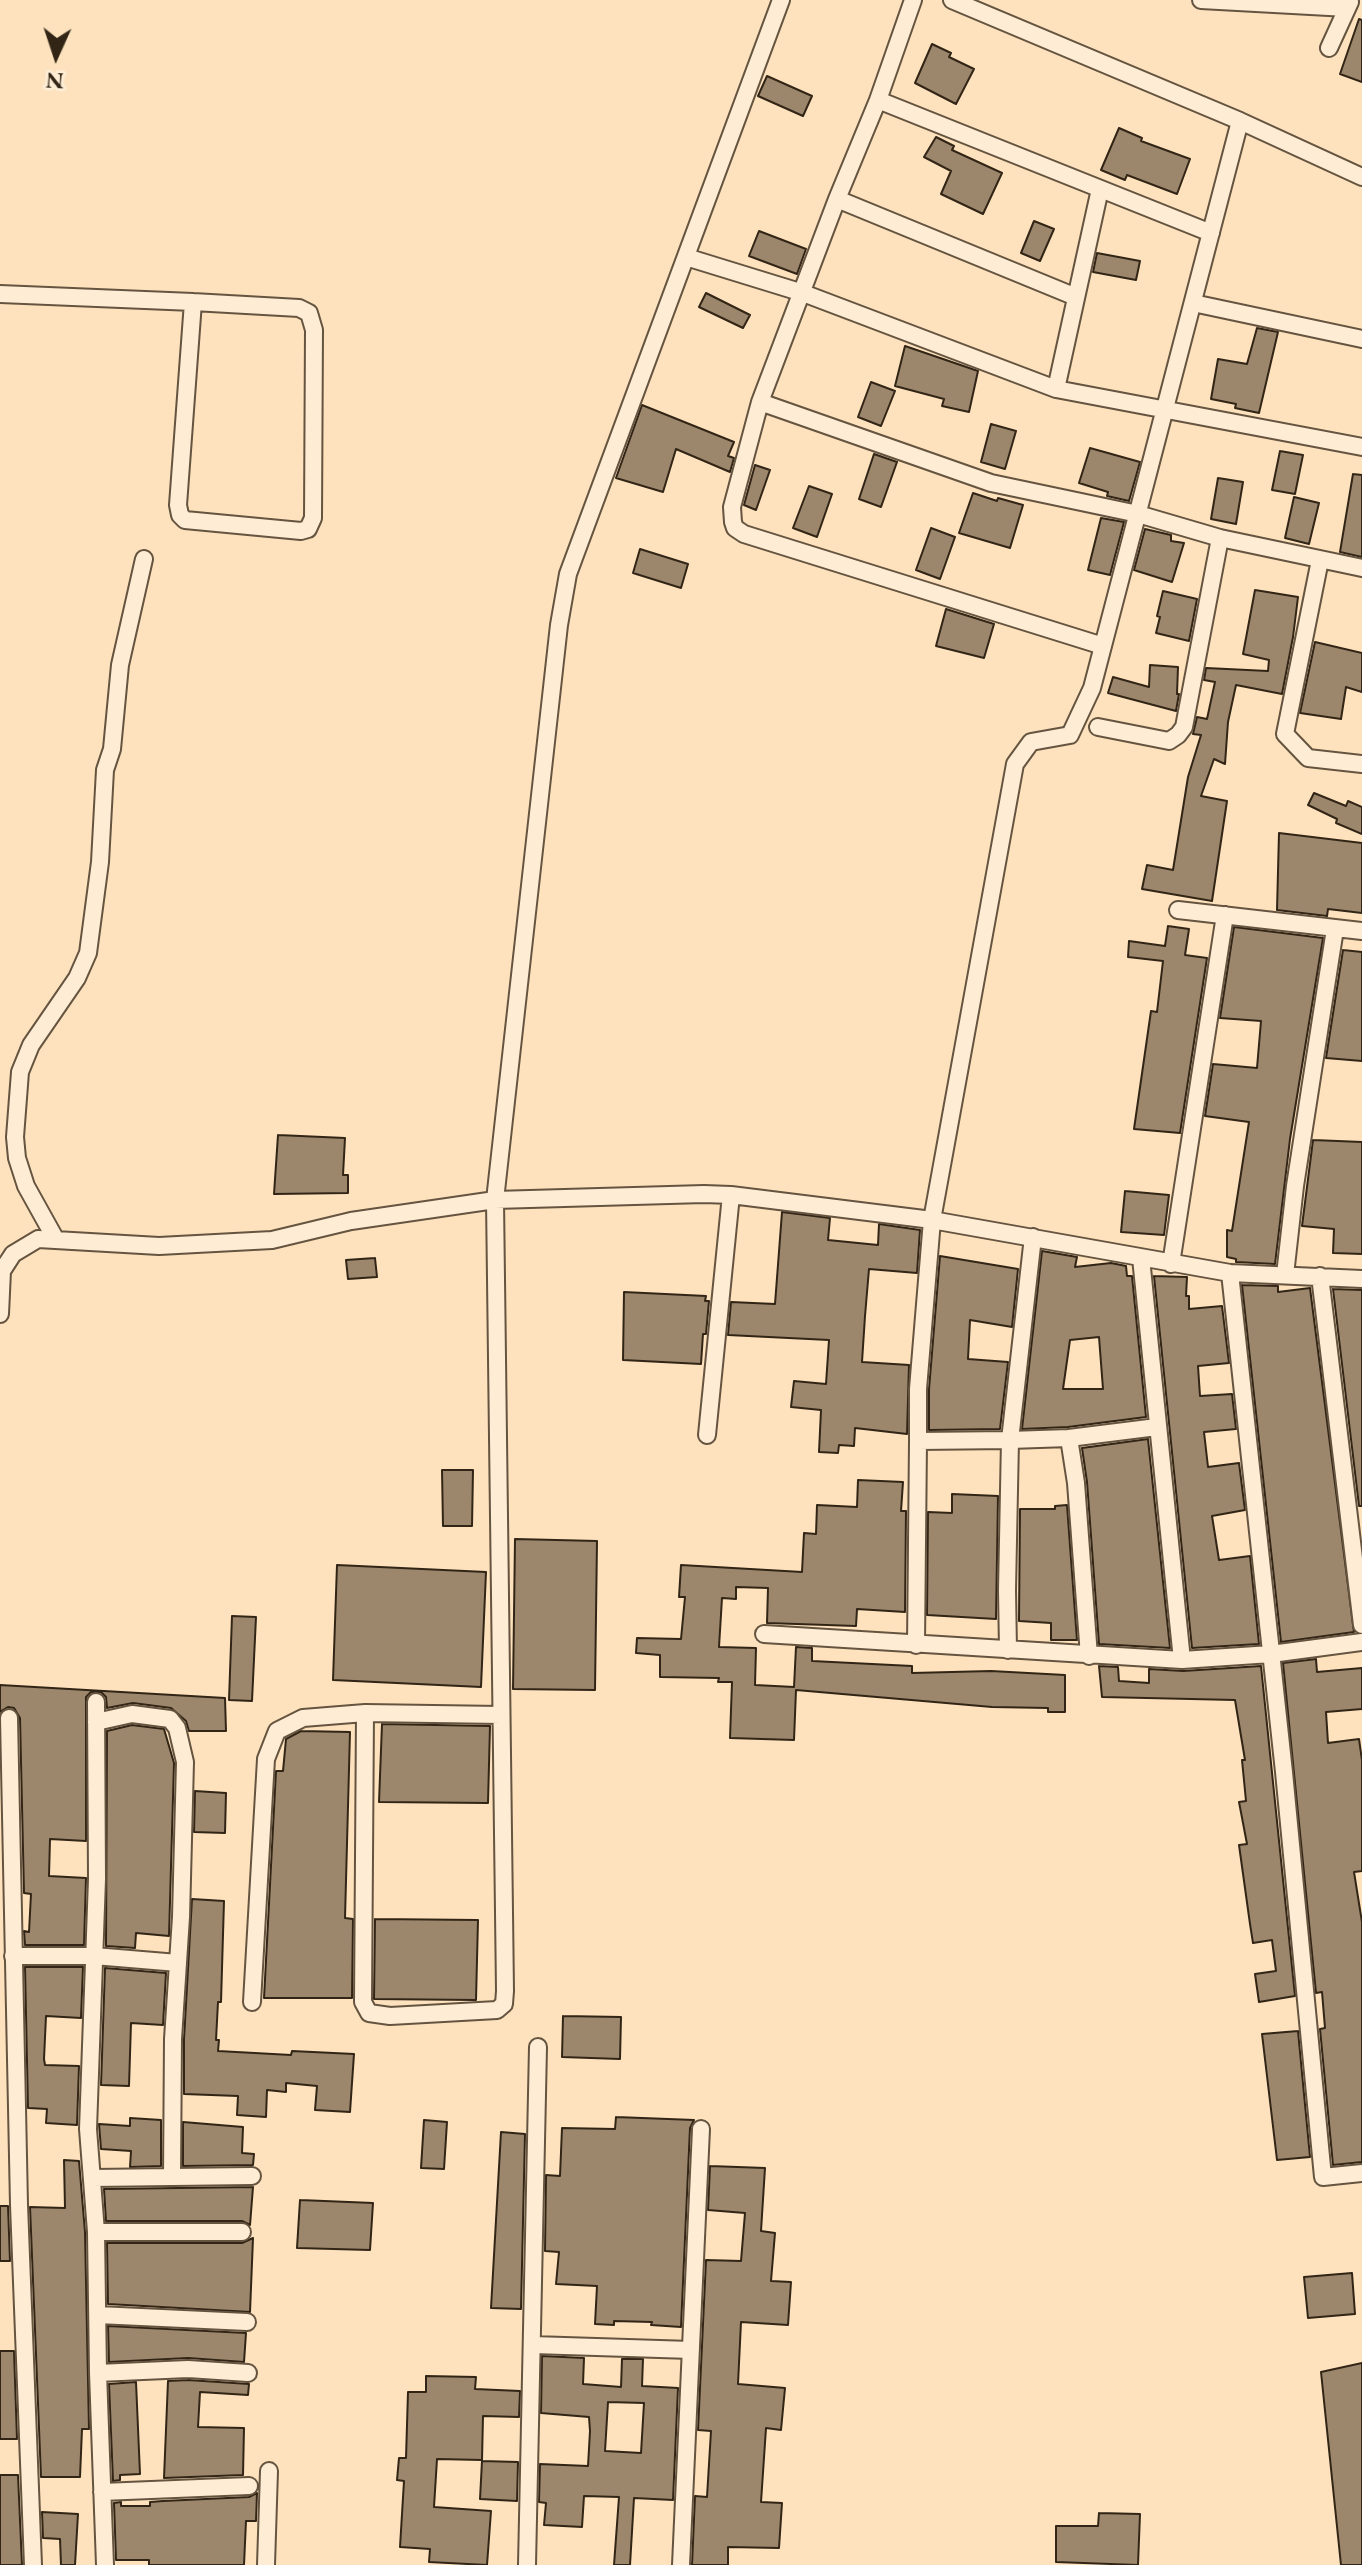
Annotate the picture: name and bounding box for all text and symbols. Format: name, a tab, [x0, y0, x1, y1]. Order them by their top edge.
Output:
north arrow	[16, 16, 96, 96]
text: N	[45, 66, 64, 95]

